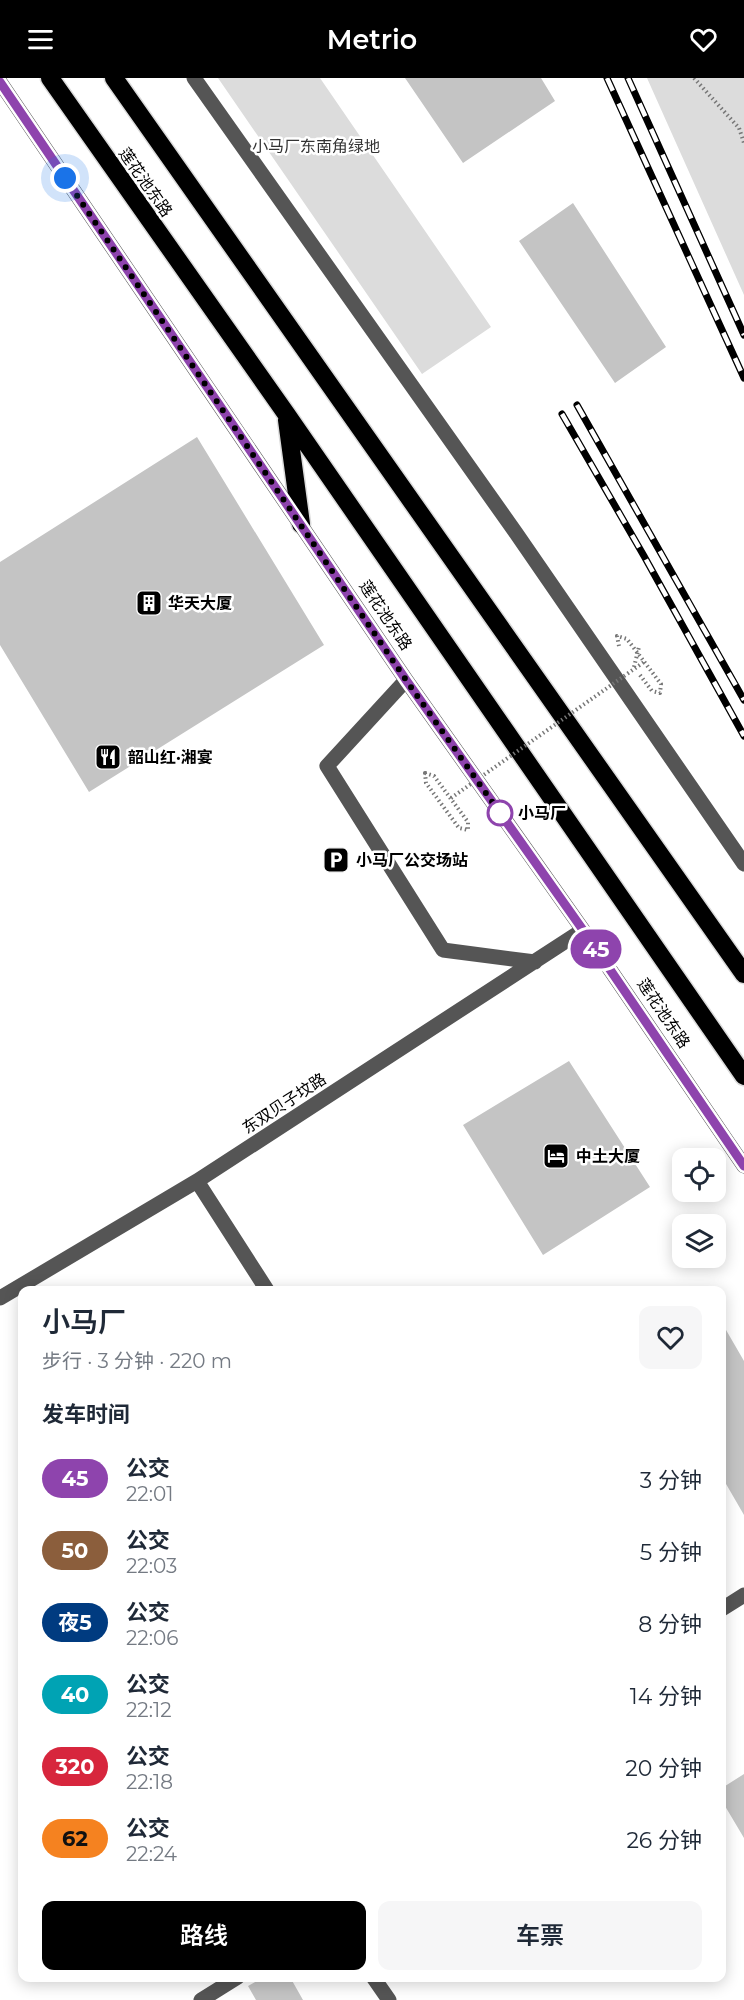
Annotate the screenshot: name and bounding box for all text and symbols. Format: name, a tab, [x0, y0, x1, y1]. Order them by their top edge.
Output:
icon: menu	[24, 23, 57, 56]
text: Metrio	[327, 23, 417, 56]
icon: heart	[687, 23, 720, 56]
park label: 小马厂东南角绿地	[252, 137, 380, 156]
street label: 莲花池东路	[115, 144, 176, 221]
your location	[50, 163, 80, 193]
street label: 莲花池东路	[355, 577, 416, 654]
building icon: 华天大厦	[134, 588, 164, 618]
place label: 华天大厦	[168, 594, 232, 613]
restaurant icon: 韶山红·湘宴	[93, 742, 123, 772]
place label: 韶山红·湘宴	[128, 748, 213, 767]
marker: 小马厂	[487, 800, 513, 826]
place label: 小马厂	[518, 804, 566, 823]
parking icon: 小马厂公交场站	[321, 845, 351, 875]
place label: 小马厂公交场站	[356, 851, 468, 870]
line badge: 45	[569, 930, 623, 968]
text: 45	[583, 937, 609, 962]
street label: 莲花池东路	[633, 975, 694, 1052]
street label: 东双贝子坟路	[239, 1069, 330, 1138]
hotel icon: 中土大厦	[541, 1141, 571, 1171]
place label: 中土大厦	[576, 1147, 640, 1166]
map controls	[672, 1148, 726, 1268]
button: locate	[672, 1148, 726, 1202]
button: layers	[672, 1214, 726, 1268]
text: 小马厂	[42, 1305, 126, 1339]
button: heart	[639, 1306, 702, 1369]
text: 步行 · 3 分钟 · 220 m	[42, 1349, 232, 1373]
text: 发车时间	[42, 1401, 130, 1428]
text: 公交	[126, 1455, 170, 1482]
text: 45	[62, 1466, 88, 1491]
text: 3 分钟	[640, 1467, 702, 1494]
text: 22:01	[126, 1482, 173, 1506]
text: 公交	[126, 1527, 170, 1554]
text: 50	[62, 1538, 88, 1563]
text: 5 分钟	[640, 1539, 702, 1566]
text: 22:03	[126, 1554, 177, 1578]
text: 公交	[126, 1599, 170, 1626]
text: 夜5	[58, 1610, 92, 1635]
text: 8 分钟	[638, 1611, 702, 1638]
text: 22:06	[126, 1626, 178, 1650]
text: 公交	[126, 1671, 170, 1698]
text: 40	[61, 1682, 89, 1707]
text: 14 分钟	[630, 1683, 702, 1710]
text: 22:12	[126, 1698, 172, 1722]
text: 公交	[126, 1743, 170, 1770]
text: 320	[56, 1754, 94, 1779]
text: 20 分钟	[625, 1755, 702, 1782]
text: 22:18	[126, 1770, 173, 1794]
text: 公交	[126, 1815, 170, 1842]
text: 62	[62, 1826, 88, 1851]
text: 26 分钟	[626, 1827, 702, 1854]
text: 22:24	[126, 1842, 177, 1866]
button: 路线	[42, 1901, 366, 1970]
button: 车票	[378, 1901, 702, 1970]

